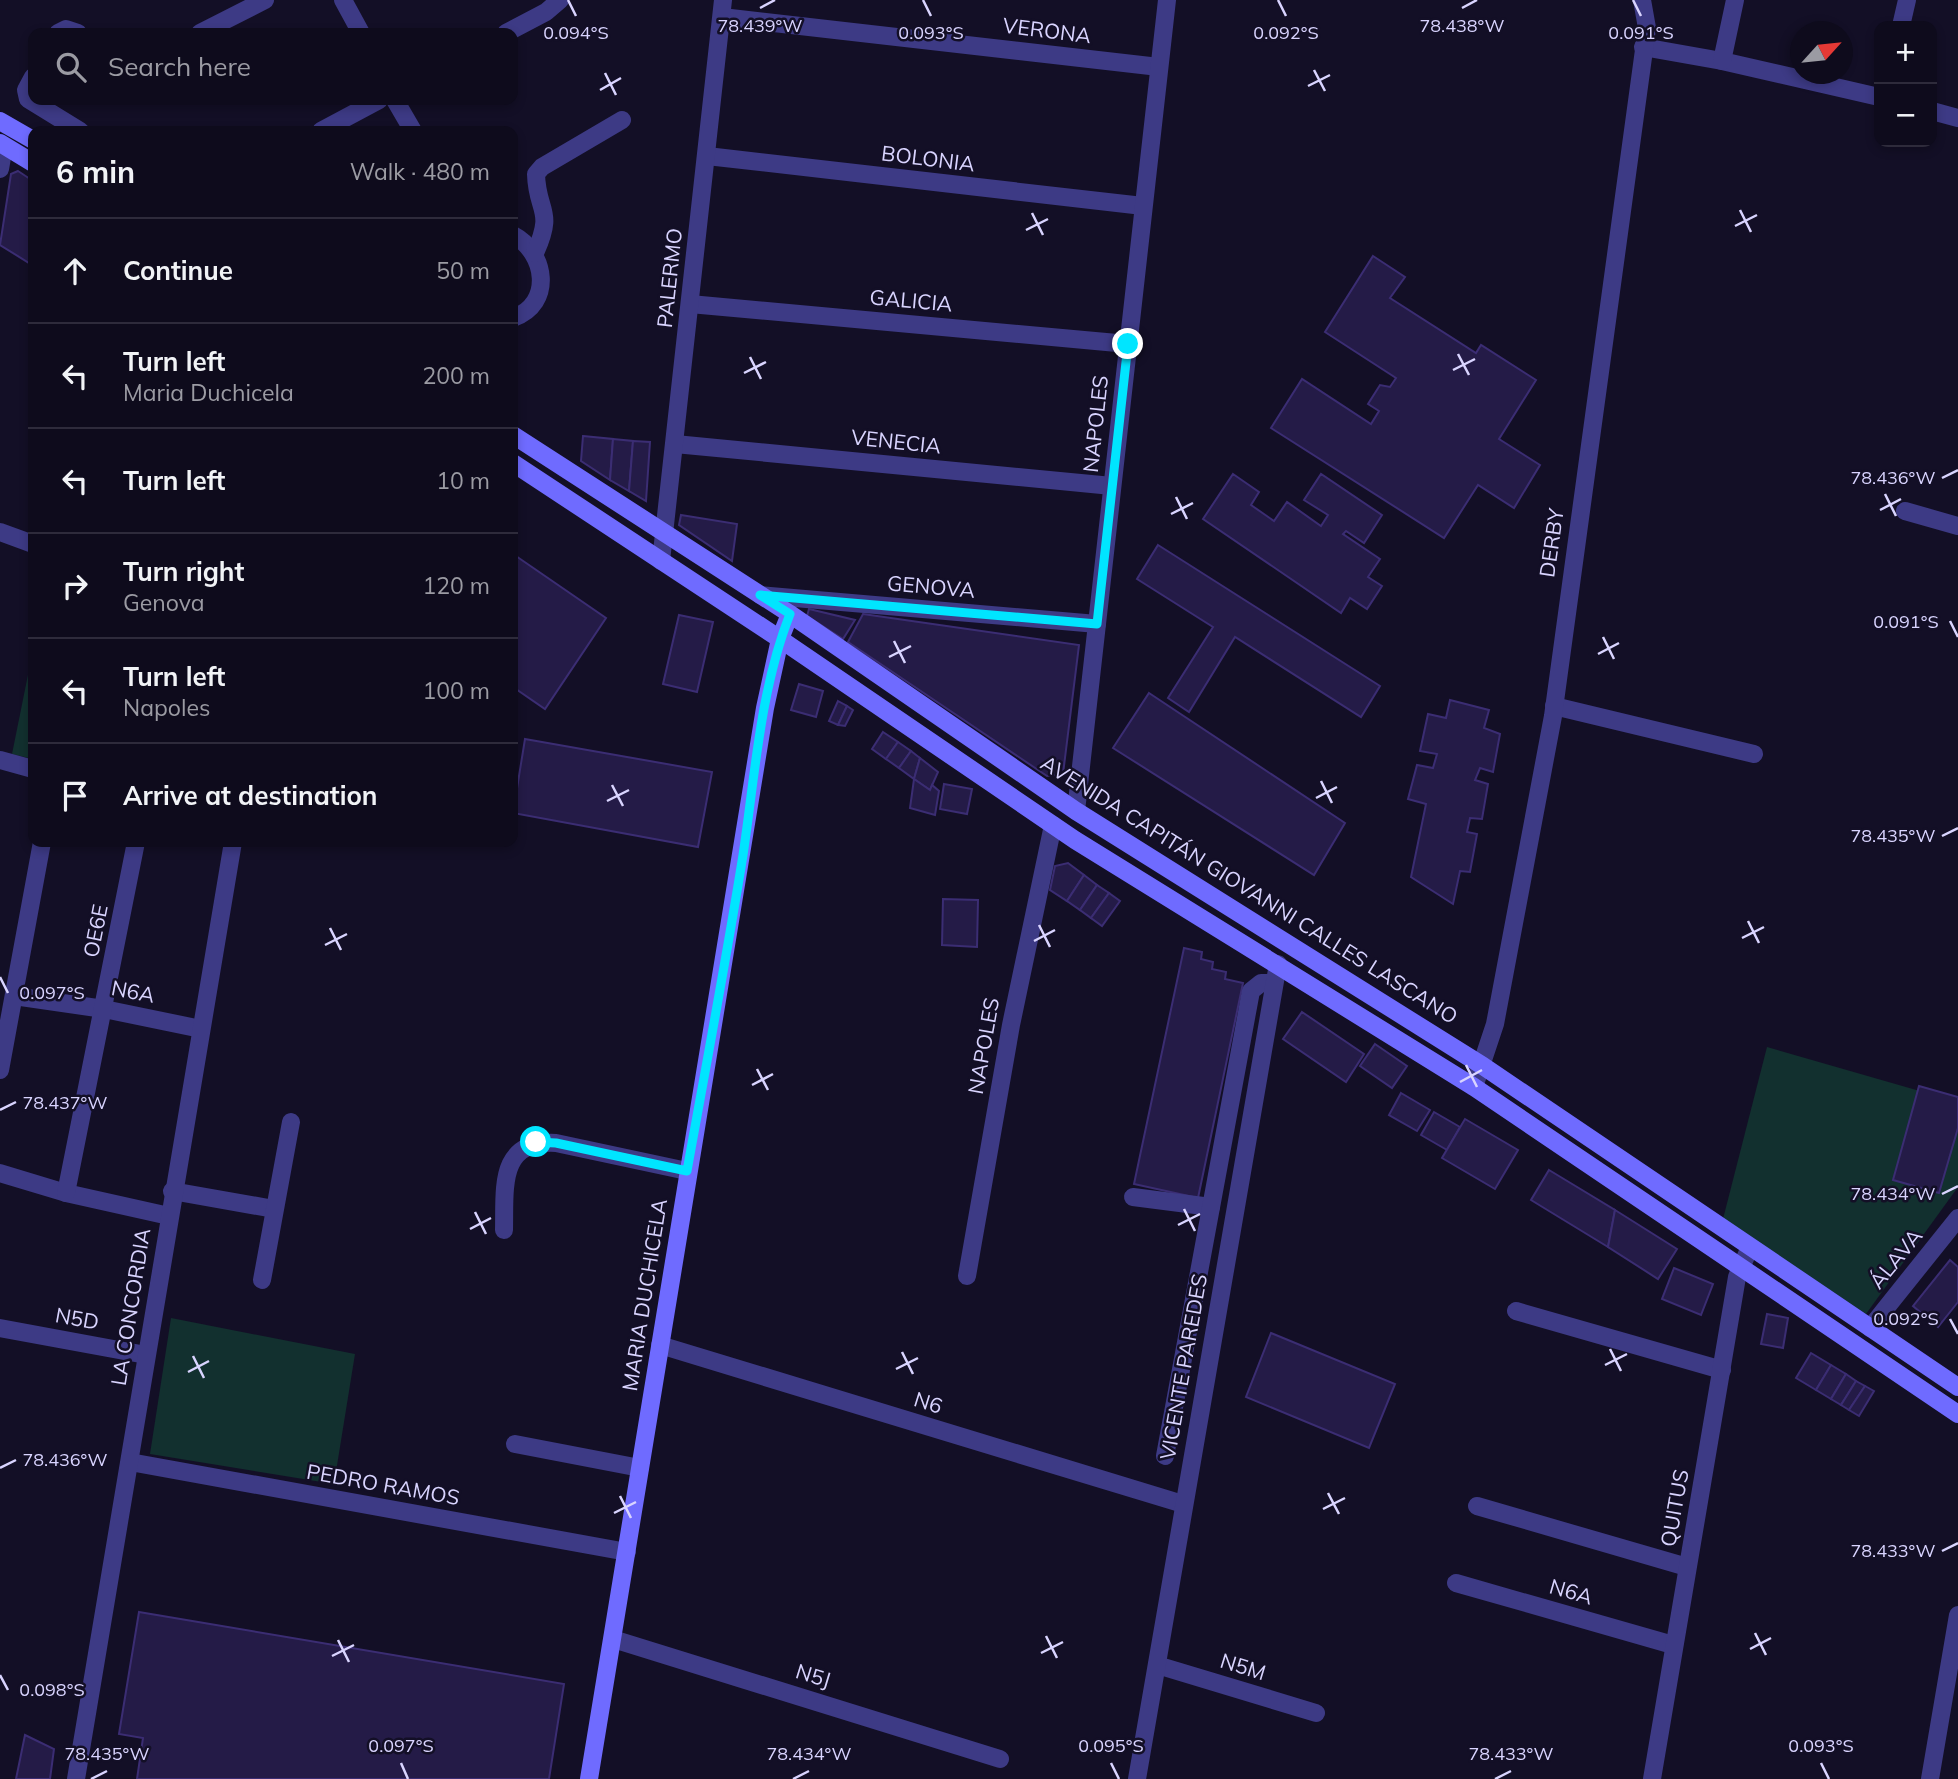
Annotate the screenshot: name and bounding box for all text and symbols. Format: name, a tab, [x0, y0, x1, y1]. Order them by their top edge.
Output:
street label: VERONA	[1001, 12, 1093, 48]
text: 78.439°W	[717, 14, 803, 37]
text: 78.438°W	[1419, 14, 1505, 37]
text: 0.094°S	[543, 21, 609, 44]
text: 0.093°S	[898, 21, 964, 44]
text: 0.092°S	[1253, 21, 1319, 44]
text: 0.091°S	[1608, 21, 1674, 44]
north arrow	[1790, 21, 1853, 84]
map controls	[1874, 21, 1937, 147]
button: +	[1874, 21, 1937, 84]
search box	[28, 28, 518, 105]
icon: search	[52, 48, 90, 86]
text: Search here	[108, 50, 251, 83]
button: −	[1874, 84, 1937, 147]
street label: BOLONIA	[880, 139, 977, 177]
text: 6 min	[56, 153, 135, 191]
text: Walk · 480 m	[350, 157, 490, 186]
street label: PALERMO	[651, 227, 687, 329]
icon: ahead	[56, 252, 94, 290]
text: Continue	[123, 254, 233, 287]
text: 50 m	[436, 256, 490, 285]
street label: GALICIA	[869, 283, 954, 317]
route end	[1112, 328, 1143, 359]
text: Turn left	[123, 345, 225, 378]
icon: left	[56, 357, 94, 395]
text: 200 m	[422, 361, 490, 390]
street label: NAPOLES	[1077, 374, 1113, 474]
text: Maria Duchicela	[123, 378, 294, 407]
street label: VENECIA	[850, 423, 943, 459]
icon: left	[56, 462, 94, 500]
text: Turn left	[123, 464, 225, 497]
text: 10 m	[436, 466, 490, 495]
text: 78.436°W	[1850, 466, 1936, 489]
street label: DERBY	[1533, 506, 1569, 579]
text: Turn right	[123, 555, 244, 588]
icon: right	[56, 567, 94, 605]
street label: GENOVA	[886, 569, 977, 603]
text: 120 m	[422, 571, 490, 600]
text: Genova	[123, 588, 205, 617]
text: 0.091°S	[1873, 610, 1939, 633]
text: Turn left	[123, 660, 225, 693]
icon: left	[56, 672, 94, 710]
text: 100 m	[422, 676, 490, 705]
text: Napoles	[123, 693, 210, 722]
street label: AVENIDA CAPITÁN GIOVANNI CALLES LASCANO	[1036, 749, 1463, 1029]
icon: arrive	[56, 777, 94, 815]
text: Arrive at destination	[123, 779, 378, 812]
text: 78.435°W	[1850, 824, 1936, 847]
street label: OE6E	[77, 902, 113, 960]
street label: N6A	[109, 974, 158, 1008]
text: 0.097°S	[19, 981, 85, 1004]
street label: NAPOLES	[962, 996, 1004, 1096]
text: 78.437°W	[22, 1091, 108, 1114]
route start	[520, 1126, 551, 1157]
text: 78.434°W	[1850, 1182, 1936, 1205]
street label: MARIA DUCHICELA	[616, 1196, 672, 1393]
street label: ÁLAVA	[1863, 1223, 1928, 1294]
street label: LA CONCORDIA	[105, 1226, 155, 1387]
street label: VICENTE PAREDES	[1154, 1272, 1212, 1462]
street label: N5D	[53, 1301, 101, 1335]
text: 0.092°S	[1873, 1307, 1939, 1330]
street label: N6	[911, 1385, 946, 1419]
text: 78.436°W	[22, 1448, 108, 1471]
street label: PEDRO RAMOS	[305, 1458, 462, 1510]
street label: QUITUS	[1654, 1467, 1694, 1549]
text: 78.433°W	[1850, 1539, 1936, 1562]
street label: N6A	[1547, 1573, 1596, 1610]
street label: N5M	[1217, 1647, 1269, 1685]
street label: N5J	[793, 1657, 834, 1693]
text: 0.098°S	[19, 1678, 85, 1701]
text: 0.097°S	[368, 1734, 434, 1757]
text: 0.095°S	[1078, 1734, 1144, 1757]
text: 0.093°S	[1788, 1734, 1854, 1757]
text: 78.435°W	[64, 1742, 150, 1765]
text: 78.434°W	[766, 1742, 852, 1765]
text: 78.433°W	[1468, 1742, 1554, 1765]

